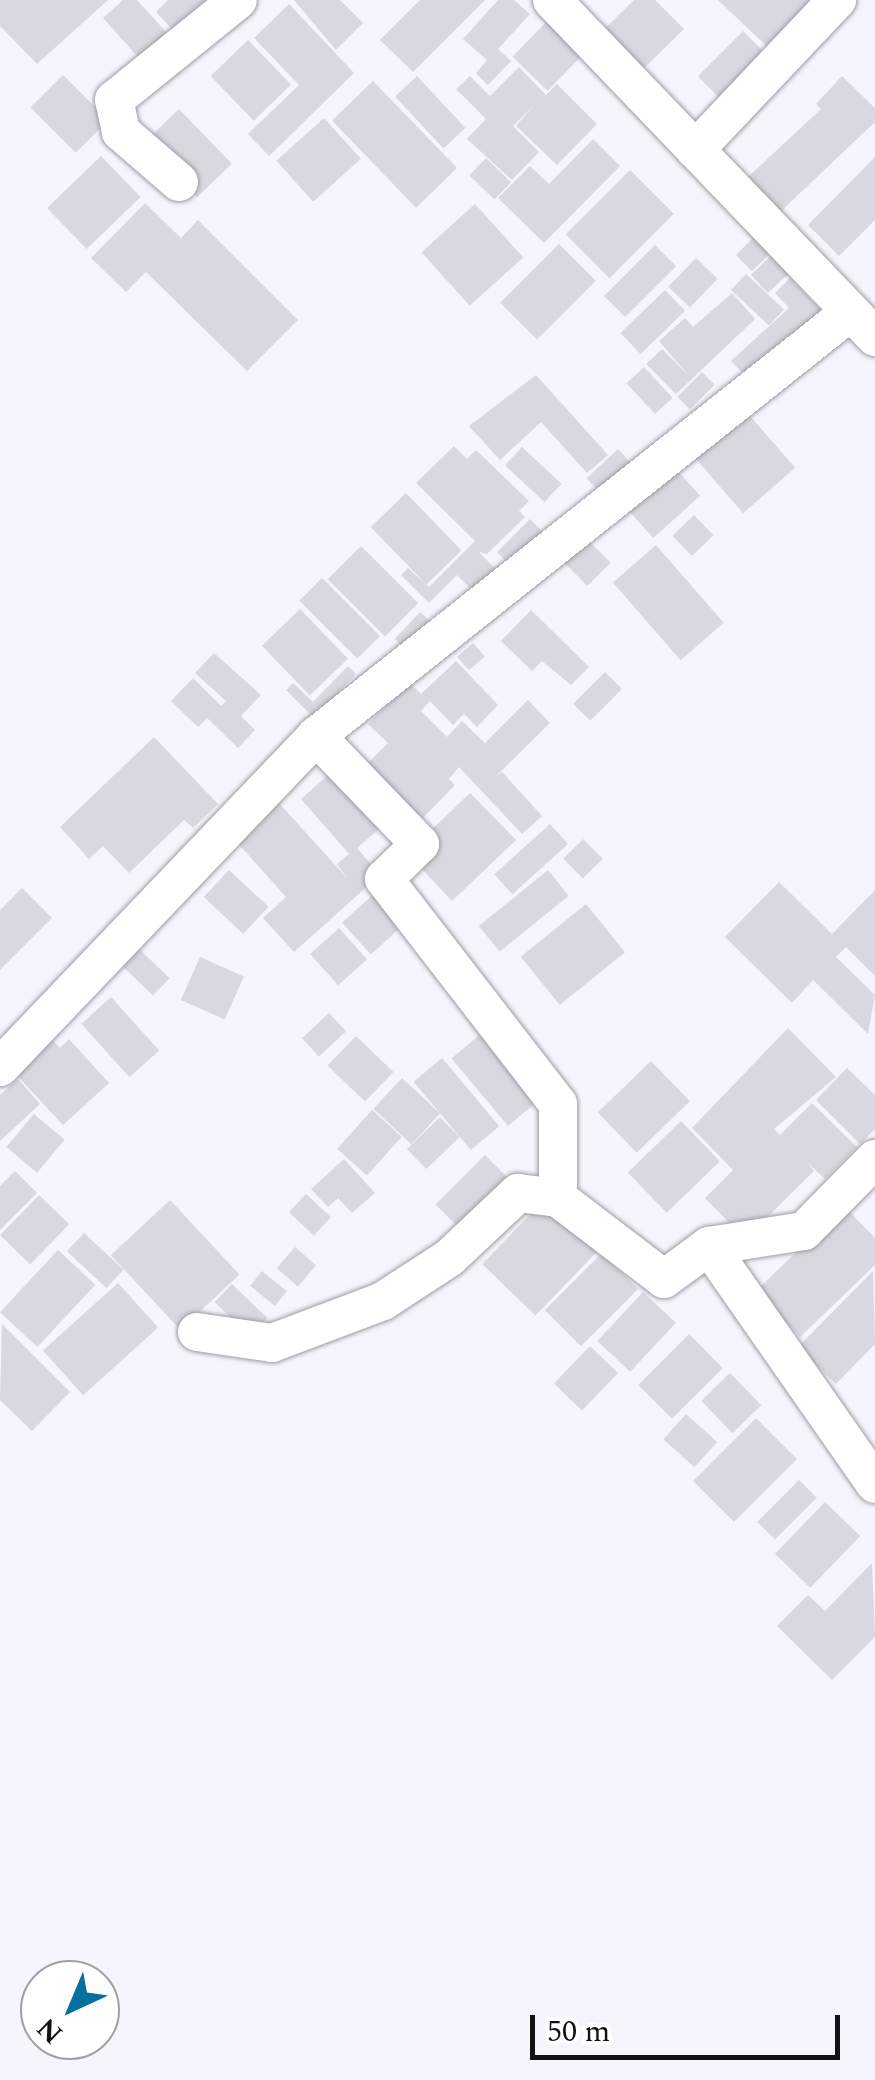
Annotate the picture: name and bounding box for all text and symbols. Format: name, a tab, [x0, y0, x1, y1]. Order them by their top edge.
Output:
north arrow	[20, 1960, 120, 2060]
scale bar	[535, 1995, 845, 2057]
text: N	[27, 2007, 73, 2054]
text: 50 m	[547, 2009, 610, 2055]

